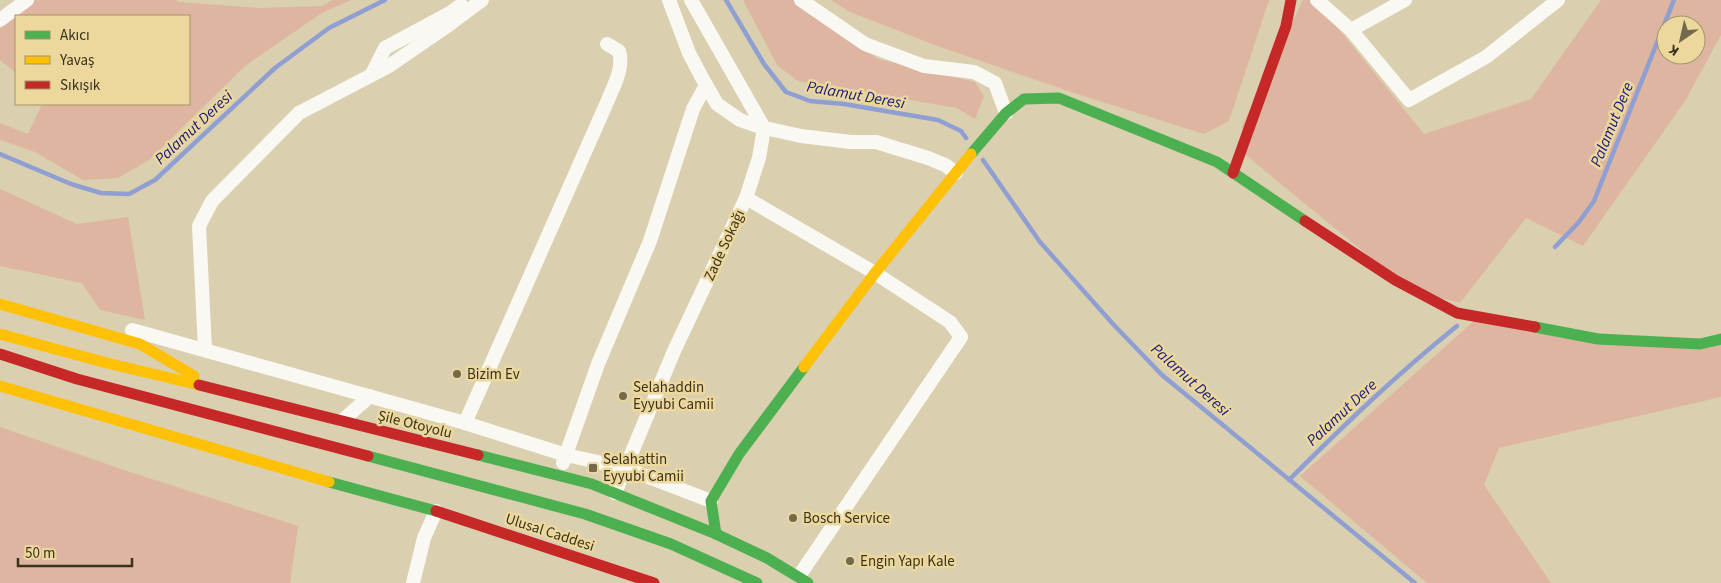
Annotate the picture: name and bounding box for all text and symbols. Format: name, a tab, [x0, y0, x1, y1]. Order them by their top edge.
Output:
legend	[15, 15, 190, 105]
north arrow	[1656, 15, 1706, 65]
text: Akıcı	[60, 25, 90, 46]
text: K	[1665, 39, 1683, 61]
text: Yavaş	[59, 50, 94, 71]
text: Sıkışık	[60, 75, 101, 96]
water label: Palamut Deresi	[805, 76, 907, 114]
water label: Palamut Dere	[1585, 79, 1639, 170]
water label: Palamut Deresi	[150, 86, 238, 170]
street label: Zade Sokağı	[699, 206, 750, 284]
water label: Palamut Deresi	[1146, 338, 1235, 421]
place label: Bizim Ev	[467, 364, 520, 385]
marker: Bizim Ev	[451, 368, 463, 380]
water label: Palamut Dere	[1302, 374, 1382, 451]
place label: Selahaddin Eyyubi Camii	[633, 377, 714, 415]
marker: Selahaddin Eyyubi Camii	[617, 390, 629, 402]
street label: Şile Otoyolu	[375, 405, 454, 444]
place label: Selahattin Eyyubi Camii	[603, 449, 684, 487]
marker: Selahattin Eyyubi Camii	[587, 462, 599, 474]
street label: Ulusal Caddesi	[503, 508, 597, 557]
place label: Bosch Service	[803, 508, 890, 529]
marker: Bosch Service	[787, 512, 799, 524]
scale bar	[18, 536, 131, 568]
text: 50 m	[25, 543, 55, 564]
place label: Engin Yapı Kale	[860, 551, 955, 572]
marker: Engin Yapı Kale	[844, 555, 856, 567]

